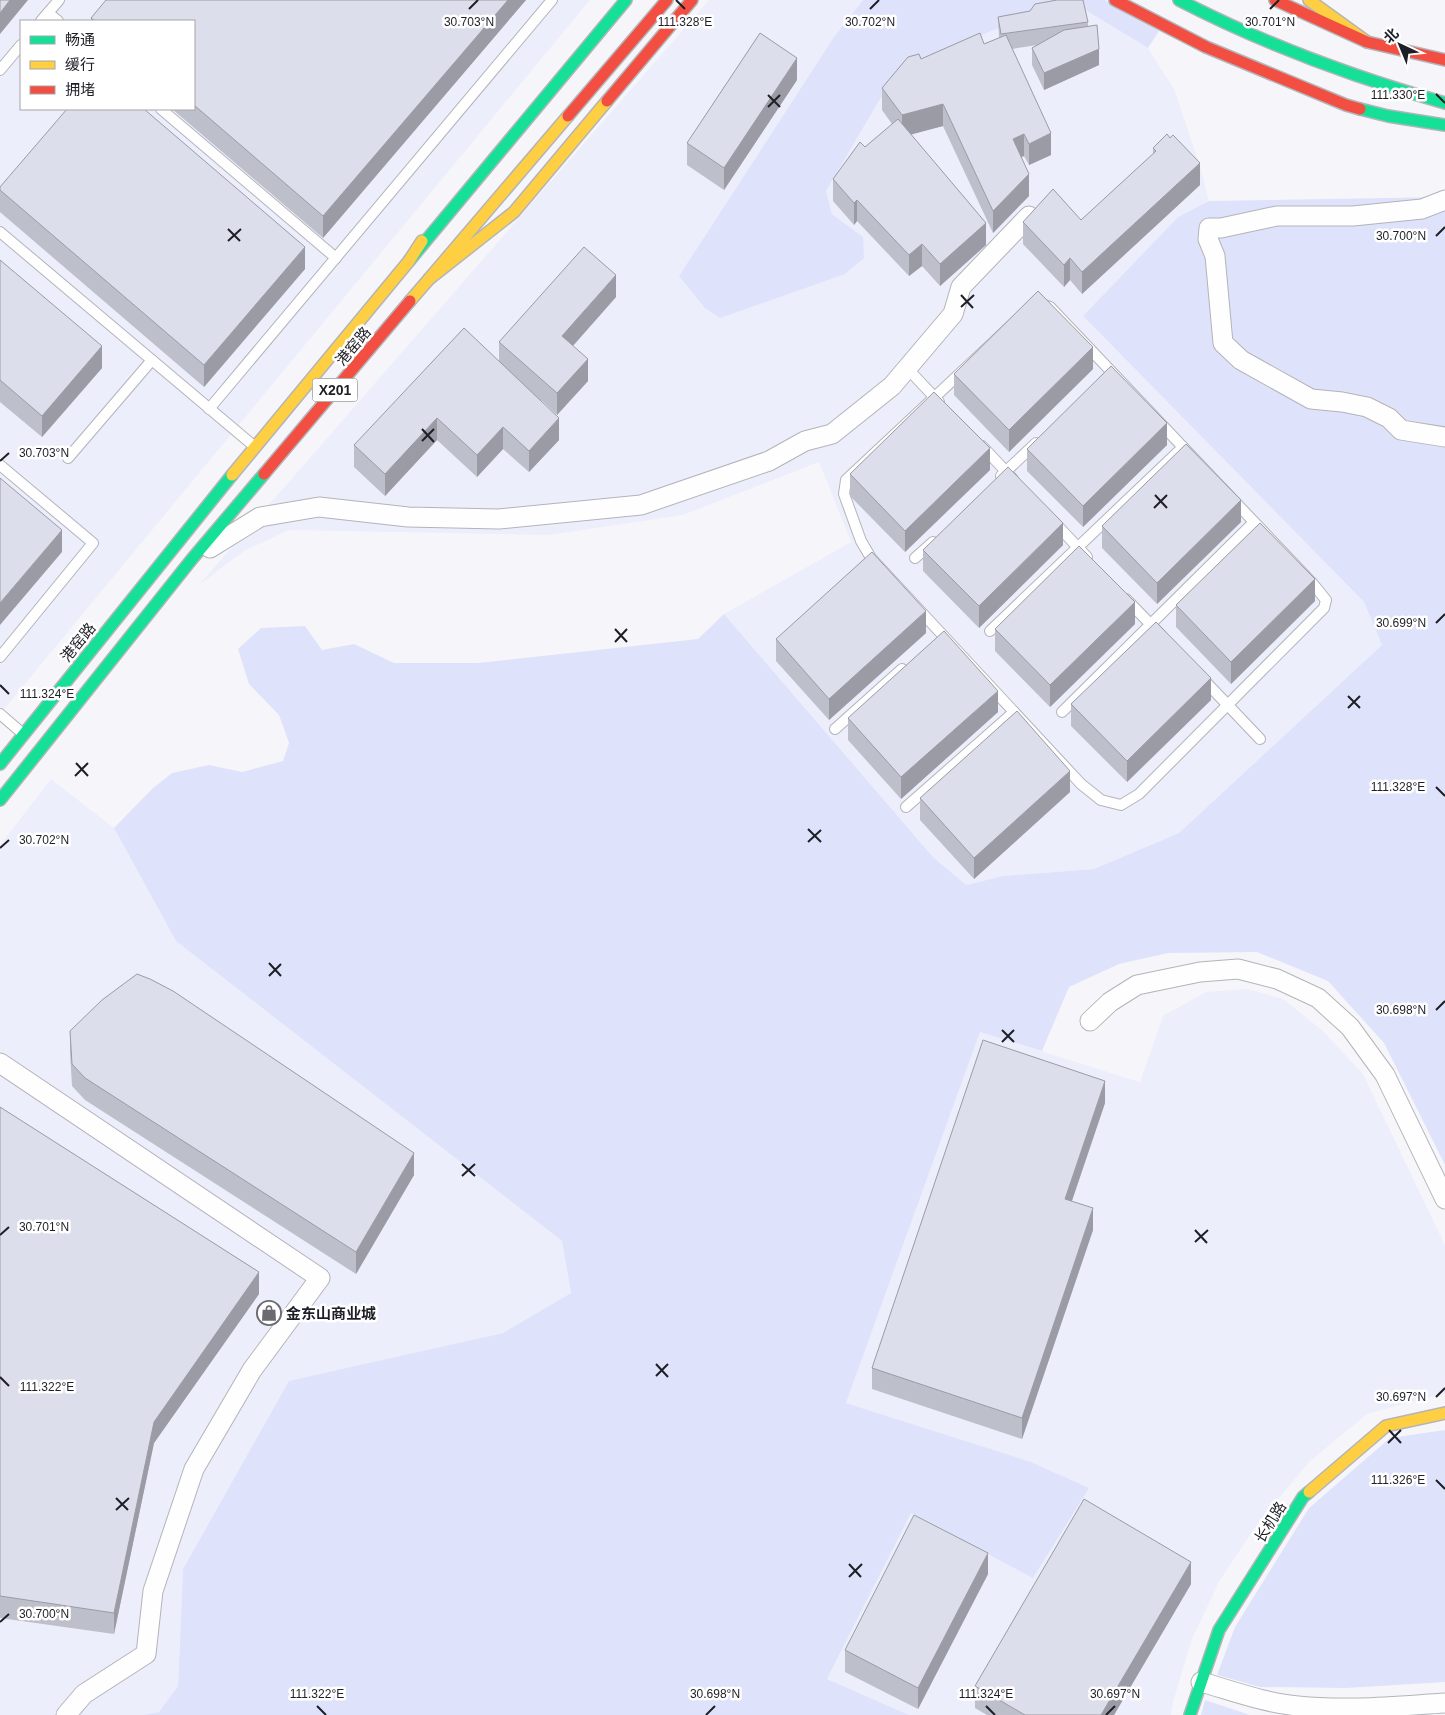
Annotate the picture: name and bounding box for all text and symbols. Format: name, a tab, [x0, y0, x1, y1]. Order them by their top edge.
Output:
text: 30.703°N	[444, 15, 494, 29]
text: 111.328°E	[658, 15, 712, 29]
text: 30.702°N	[845, 15, 895, 29]
text: 30.701°N	[1245, 15, 1295, 29]
legend	[20, 20, 195, 110]
north arrow	[1375, 20, 1425, 70]
text: 北	[1380, 25, 1402, 46]
text: 畅通	[65, 31, 95, 48]
text: 缓行	[65, 56, 95, 73]
text: 拥堵	[65, 81, 95, 98]
text: 111.330°E	[1371, 88, 1425, 102]
text: 30.700°N	[1376, 229, 1426, 243]
street label: 港窑路	[332, 323, 374, 369]
road number: X201	[312, 378, 358, 402]
text: 30.703°N	[19, 446, 69, 460]
text: 30.699°N	[1376, 616, 1426, 630]
street label: 港窑路	[57, 619, 99, 665]
text: 111.324°E	[20, 687, 74, 701]
text: 111.328°E	[1371, 780, 1425, 794]
text: 30.702°N	[19, 833, 69, 847]
text: 30.698°N	[1376, 1003, 1426, 1017]
text: 30.701°N	[19, 1220, 69, 1234]
shop icon: 金东山商业城	[256, 1300, 282, 1326]
place label: 金东山商业城	[286, 1305, 376, 1322]
text: 111.322°E	[20, 1380, 74, 1394]
text: 30.697°N	[1376, 1390, 1426, 1404]
text: 111.326°E	[1371, 1473, 1425, 1487]
street label: 长机路	[1251, 1498, 1289, 1546]
text: 30.700°N	[19, 1607, 69, 1621]
text: 111.322°E	[290, 1687, 344, 1701]
text: 30.698°N	[690, 1687, 740, 1701]
text: 111.324°E	[959, 1687, 1013, 1701]
text: 30.697°N	[1090, 1687, 1140, 1701]

